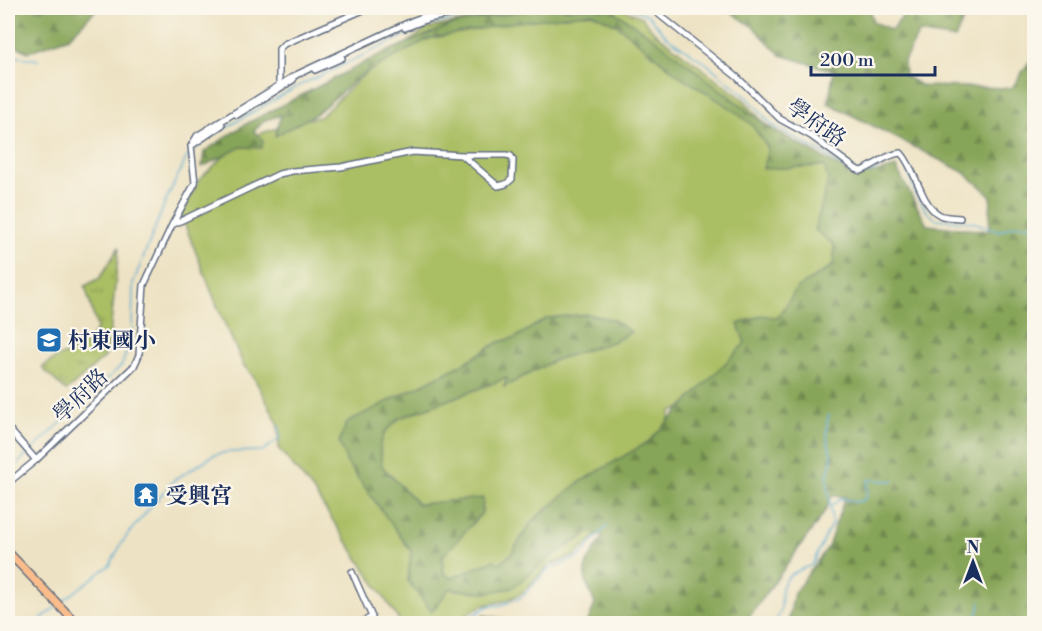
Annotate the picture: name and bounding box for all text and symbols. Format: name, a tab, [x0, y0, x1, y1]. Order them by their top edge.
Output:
scale bar	[811, 39, 936, 77]
text: 200 m	[820, 49, 874, 72]
street label: 學府路	[781, 93, 851, 153]
school or university icon: 村東國小	[34, 325, 64, 355]
place label: 村東國小	[68, 328, 156, 355]
street label: 學府路	[48, 363, 114, 429]
temple icon: 受興宮	[131, 480, 161, 510]
place label: 受興宮	[166, 483, 232, 510]
north arrow	[943, 532, 1003, 592]
text: N	[967, 538, 980, 558]

